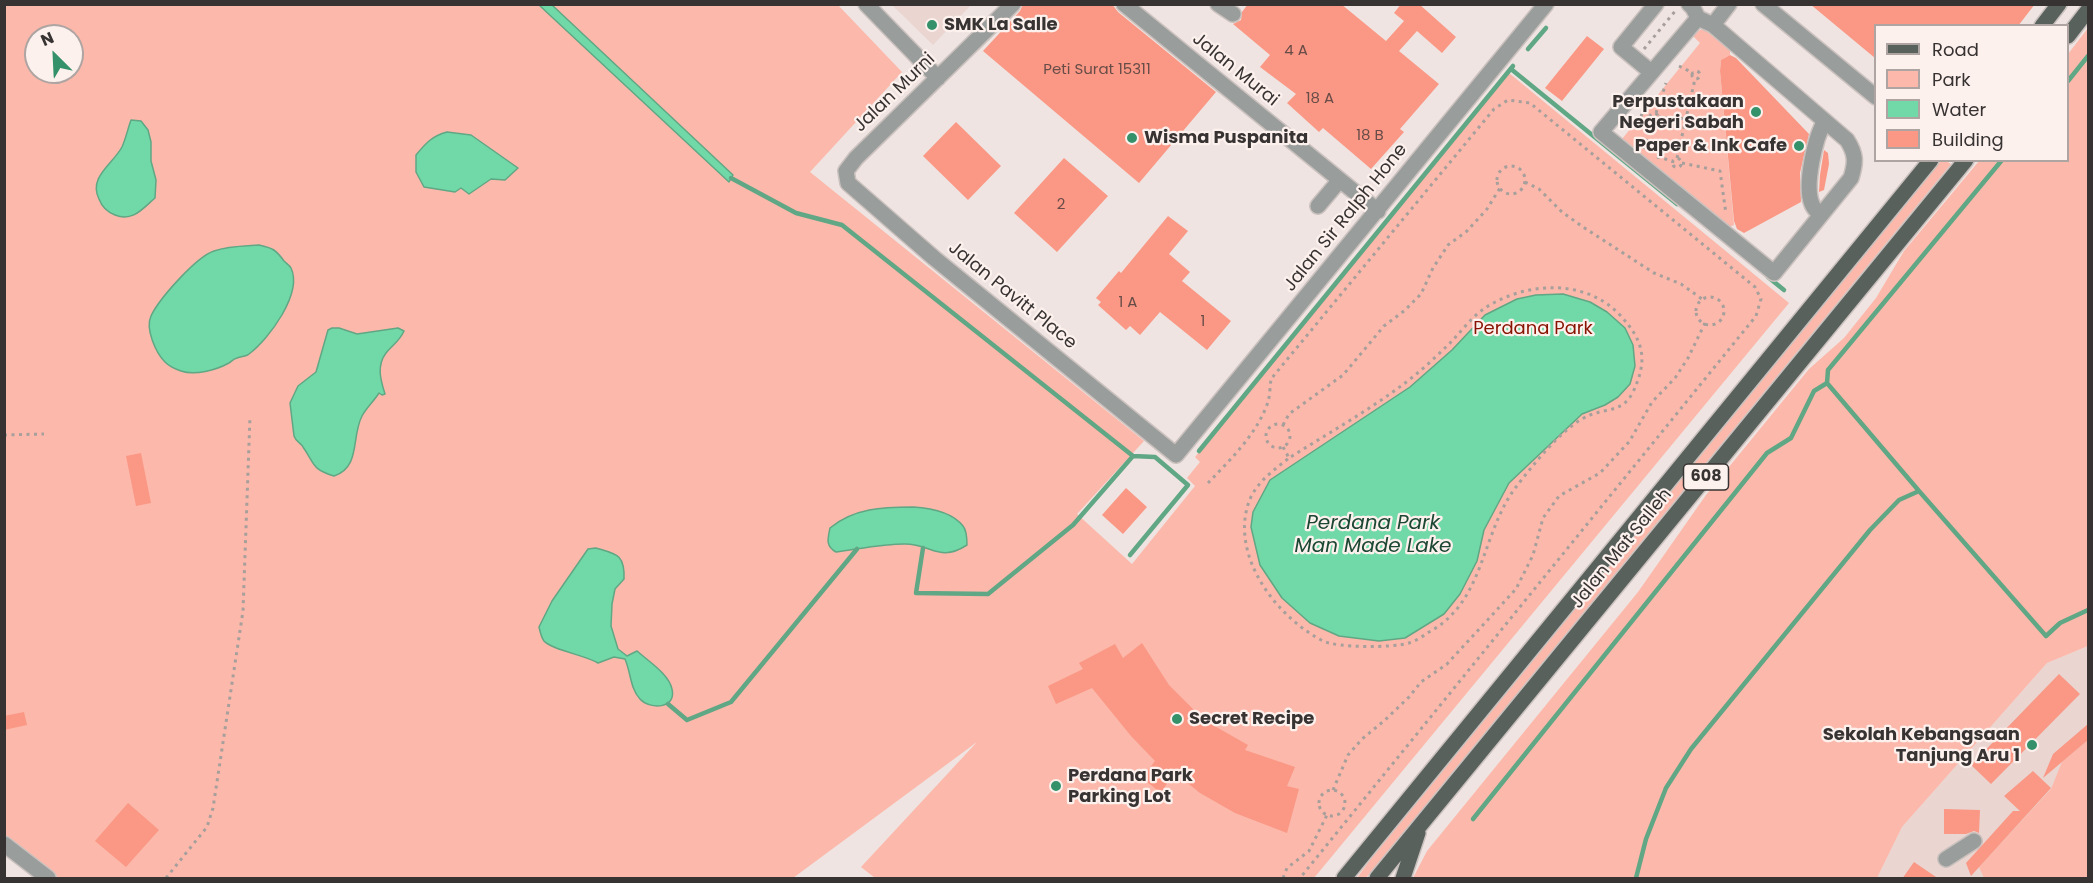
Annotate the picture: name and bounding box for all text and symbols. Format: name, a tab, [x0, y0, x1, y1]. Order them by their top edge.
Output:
place label: SMK La Salle	[944, 14, 1058, 36]
marker: SMK La Salle	[925, 18, 939, 32]
north arrow	[24, 24, 84, 84]
legend	[1874, 24, 2069, 162]
text: N	[37, 26, 57, 52]
street label: Jalan Murai	[1187, 29, 1283, 111]
text: Road	[1932, 37, 1979, 62]
house number: 4 A	[1284, 42, 1308, 60]
street label: Jalan Murni	[850, 49, 940, 137]
house number: Peti Surat 15311	[1043, 61, 1151, 79]
text: Park	[1932, 67, 1971, 92]
house number: 18 A	[1306, 90, 1334, 108]
place label: Perpustakaan Negeri Sabah	[1612, 91, 1744, 134]
text: Water	[1932, 97, 1986, 122]
marker: Perpustakaan Negeri Sabah	[1749, 105, 1763, 119]
place label: Wisma Puspanita	[1144, 127, 1308, 149]
house number: 18 B	[1356, 127, 1384, 145]
text: Building	[1932, 127, 2004, 152]
marker: Wisma Puspanita	[1125, 131, 1139, 145]
place label: Paper & Ink Cafe	[1635, 135, 1787, 157]
marker: Paper & Ink Cafe	[1792, 139, 1806, 153]
street label: Jalan Sir Ralph Hone	[1280, 140, 1412, 296]
house number: 2	[1057, 196, 1065, 214]
street label: Jalan Pavitt Place	[944, 238, 1080, 354]
house number: 1 A	[1119, 294, 1137, 312]
house number: 1	[1201, 313, 1205, 331]
park label: Perdana Park	[1473, 318, 1593, 340]
road number: 608	[1684, 464, 1728, 490]
street label: Jalan Mat Salleh	[1567, 485, 1677, 613]
water label: Perdana Park Man Made Lake	[1295, 512, 1451, 559]
place label: Secret Recipe	[1189, 708, 1314, 730]
marker: Secret Recipe	[1170, 712, 1184, 726]
place label: Sekolah Kebangsaan Tanjung Aru 1	[1823, 724, 2020, 766]
marker: Sekolah Kebangsaan Tanjung Aru 1	[2025, 738, 2039, 752]
place label: Perdana Park Parking Lot	[1068, 765, 1193, 808]
marker: Perdana Park Parking Lot	[1049, 779, 1063, 793]

